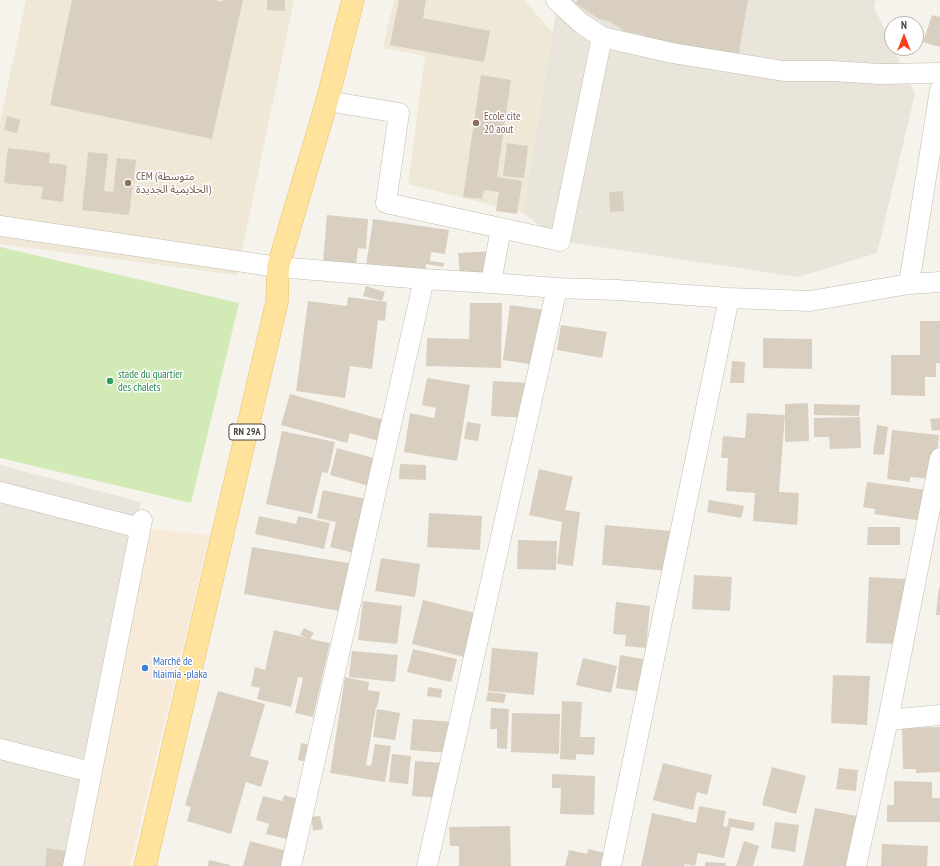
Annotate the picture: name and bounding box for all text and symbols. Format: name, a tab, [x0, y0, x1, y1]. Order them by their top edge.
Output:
north arrow	[884, 16, 924, 56]
text: N	[901, 18, 907, 32]
place label: Ecole cite 20 aout	[484, 110, 520, 136]
marker: Ecole cite 20 aout	[471, 118, 481, 128]
place label: CEM (متوسطة الحلايمية الجديدة)	[136, 170, 211, 196]
marker: CEM (متوسطة الحلايمية الجديدة)	[123, 178, 133, 188]
place label: stade du quartier des chalets	[118, 368, 183, 394]
marker: stade du quartier des chalets	[105, 376, 115, 386]
road number: RN 29A	[229, 424, 265, 440]
place label: Marché de hlaimia -plaka	[153, 655, 207, 681]
marker: Marché de hlaimia -plaka	[140, 663, 150, 673]

